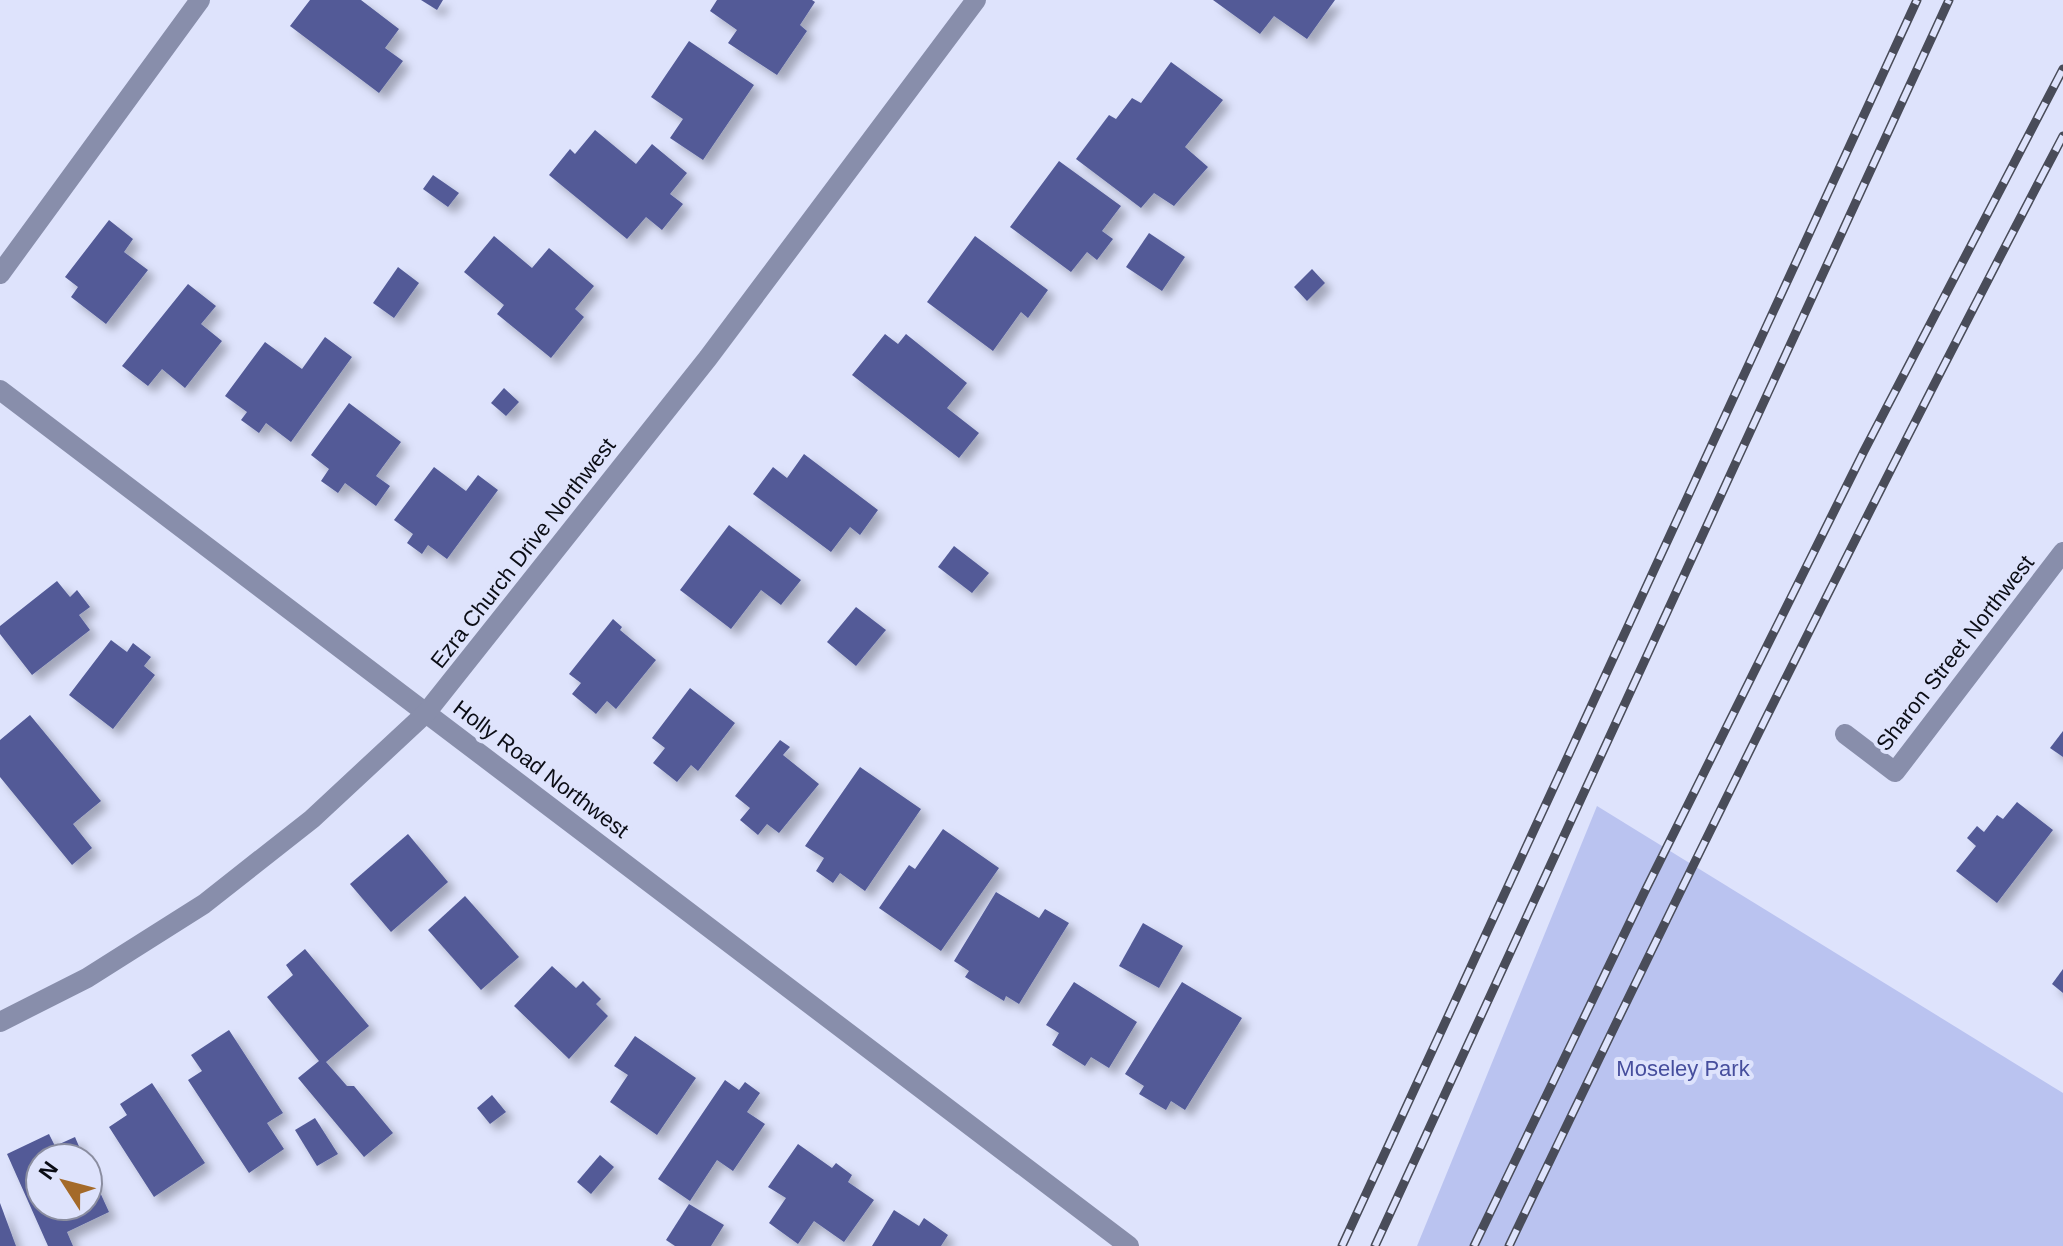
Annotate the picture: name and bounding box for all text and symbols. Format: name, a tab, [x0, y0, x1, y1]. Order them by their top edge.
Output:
street label: Ezra Church Drive Northwest	[425, 433, 621, 673]
street label: Sharon Street Northwest	[1871, 550, 2039, 756]
street label: Holly Road Northwest	[449, 695, 633, 843]
park label: Moseley Park	[1616, 1056, 1751, 1081]
north arrow	[24, 1142, 104, 1222]
text: N	[33, 1157, 63, 1184]

